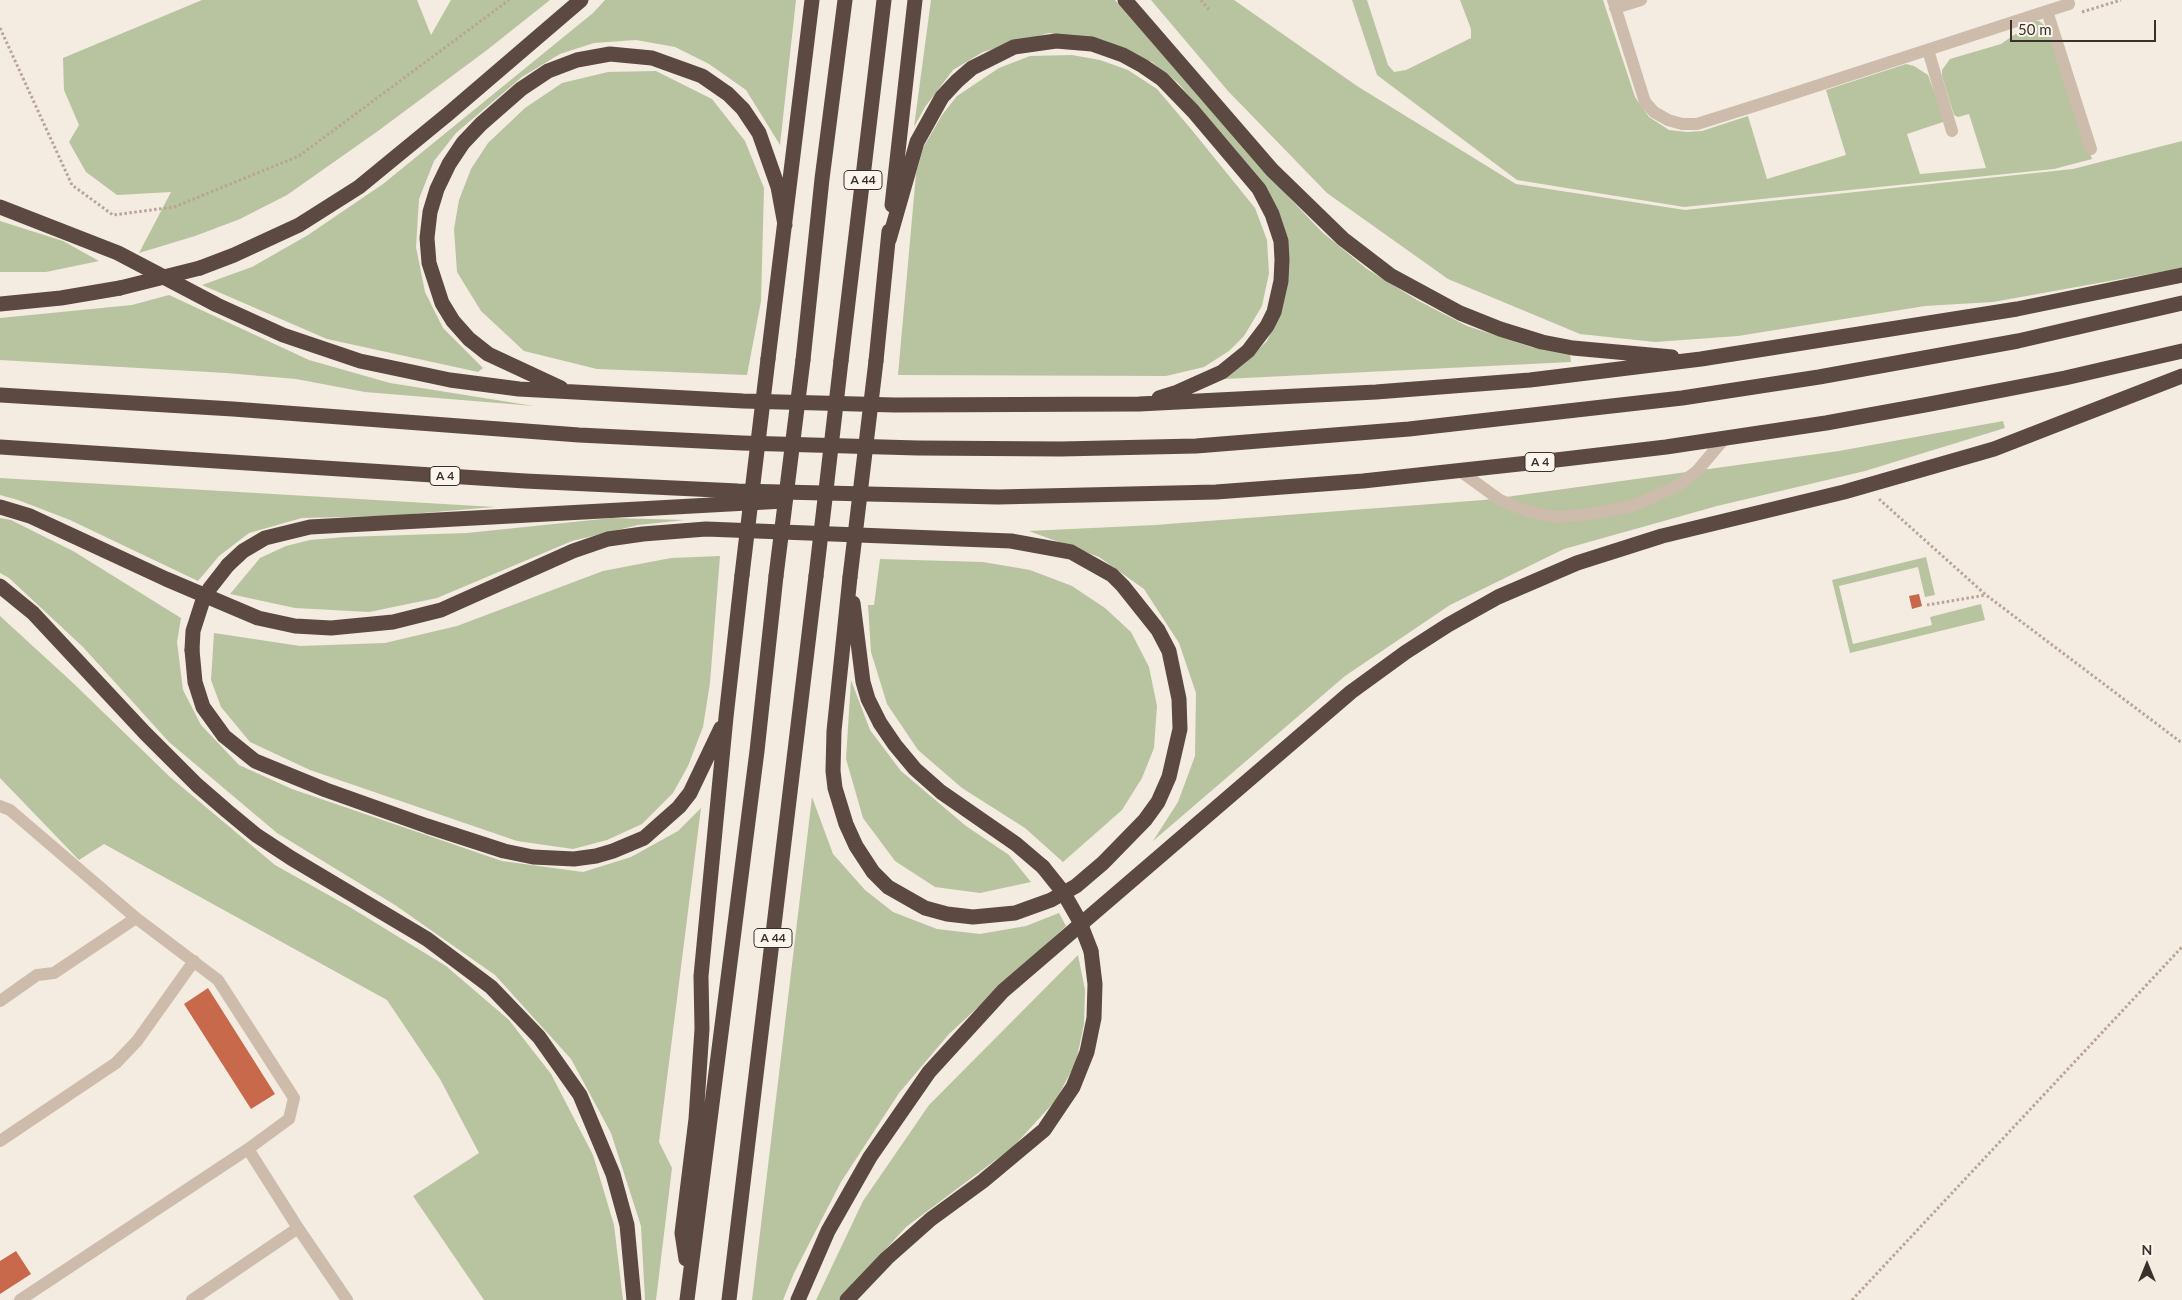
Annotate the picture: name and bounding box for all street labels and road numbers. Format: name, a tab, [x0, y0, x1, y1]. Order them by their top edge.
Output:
road number: A 44	[844, 170, 882, 190]
road number: A 4	[1525, 452, 1555, 472]
road number: A 4	[430, 466, 460, 486]
road number: A 44	[754, 928, 792, 948]

